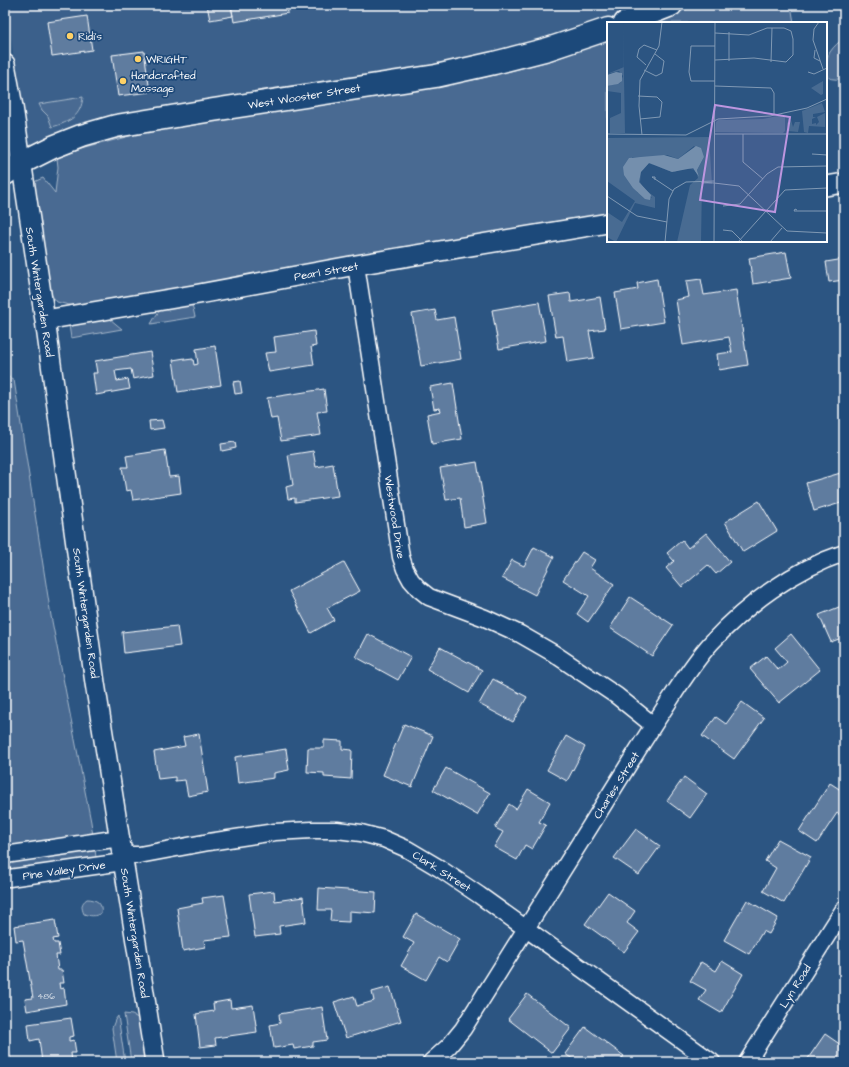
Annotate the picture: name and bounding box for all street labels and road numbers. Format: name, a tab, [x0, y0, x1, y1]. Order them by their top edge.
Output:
street label: West Wooster Street	[247, 80, 362, 113]
street label: South Wintergarden Road	[21, 226, 57, 359]
street label: Pearl Street	[293, 258, 360, 284]
street label: Westwood Drive	[381, 474, 408, 560]
street label: South Wintergarden Road	[68, 547, 102, 680]
street label: Charles Street	[590, 748, 643, 822]
street label: Clark Street	[410, 848, 474, 896]
street label: Pine Valley Drive	[22, 857, 107, 885]
street label: South Wintergarden Road	[116, 867, 152, 1000]
street label: Lyn Road	[776, 961, 816, 1011]

